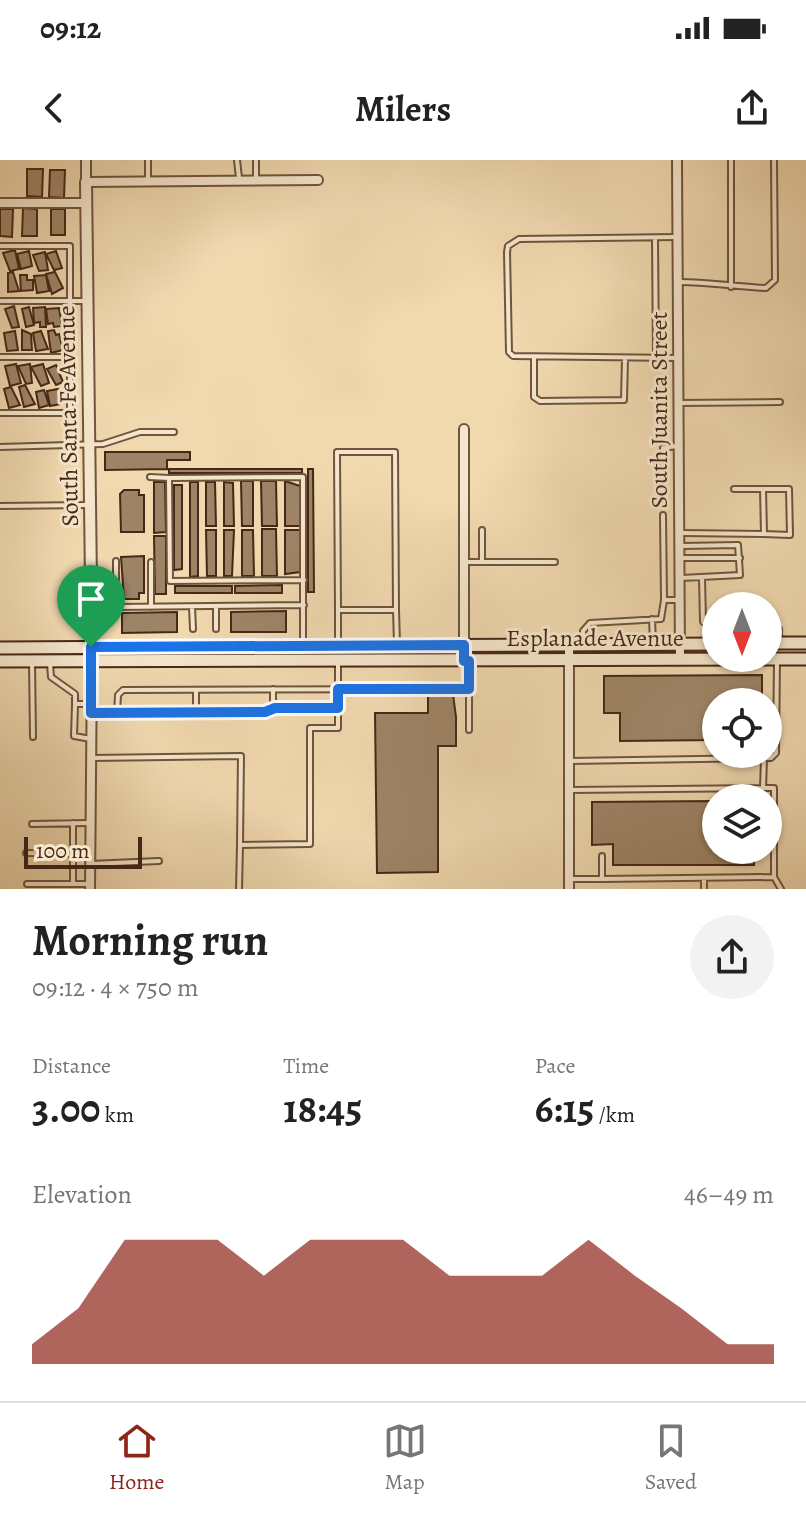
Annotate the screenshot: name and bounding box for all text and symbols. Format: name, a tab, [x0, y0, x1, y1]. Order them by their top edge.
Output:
text: 09:12	[40, 8, 101, 48]
text: Milers	[355, 84, 451, 133]
icon: back	[32, 86, 76, 130]
icon: share	[730, 86, 774, 130]
street label: South Santa Fe Avenue	[50, 305, 86, 527]
street label: South Juanita Street	[643, 312, 675, 508]
pin	[57, 565, 125, 647]
icon: arrive	[69, 577, 113, 621]
north arrow	[702, 592, 782, 672]
map controls	[702, 592, 782, 864]
street label: Esplanade Avenue	[506, 622, 684, 654]
button: locate	[702, 688, 782, 768]
button: layers	[702, 784, 782, 864]
scale bar	[24, 833, 142, 869]
text: 100 m	[36, 836, 90, 866]
text: Morning run	[32, 910, 268, 970]
button: share	[690, 915, 774, 999]
text: 09:12 · 4 × 750 m	[32, 970, 199, 1005]
text: Distance	[32, 1051, 111, 1081]
text: Time	[283, 1051, 329, 1081]
text: Pace	[535, 1051, 575, 1081]
text: 3.00	[32, 1081, 100, 1136]
text: 18:45	[283, 1081, 362, 1136]
text: 6:15	[535, 1081, 594, 1136]
text: km	[100, 1100, 134, 1130]
text: /km	[594, 1100, 635, 1130]
text: Elevation	[32, 1177, 132, 1212]
text: 46–49 m	[684, 1177, 774, 1212]
tab: Home	[109, 1419, 164, 1497]
tab: Map	[383, 1419, 427, 1497]
tab: Saved	[645, 1419, 697, 1497]

